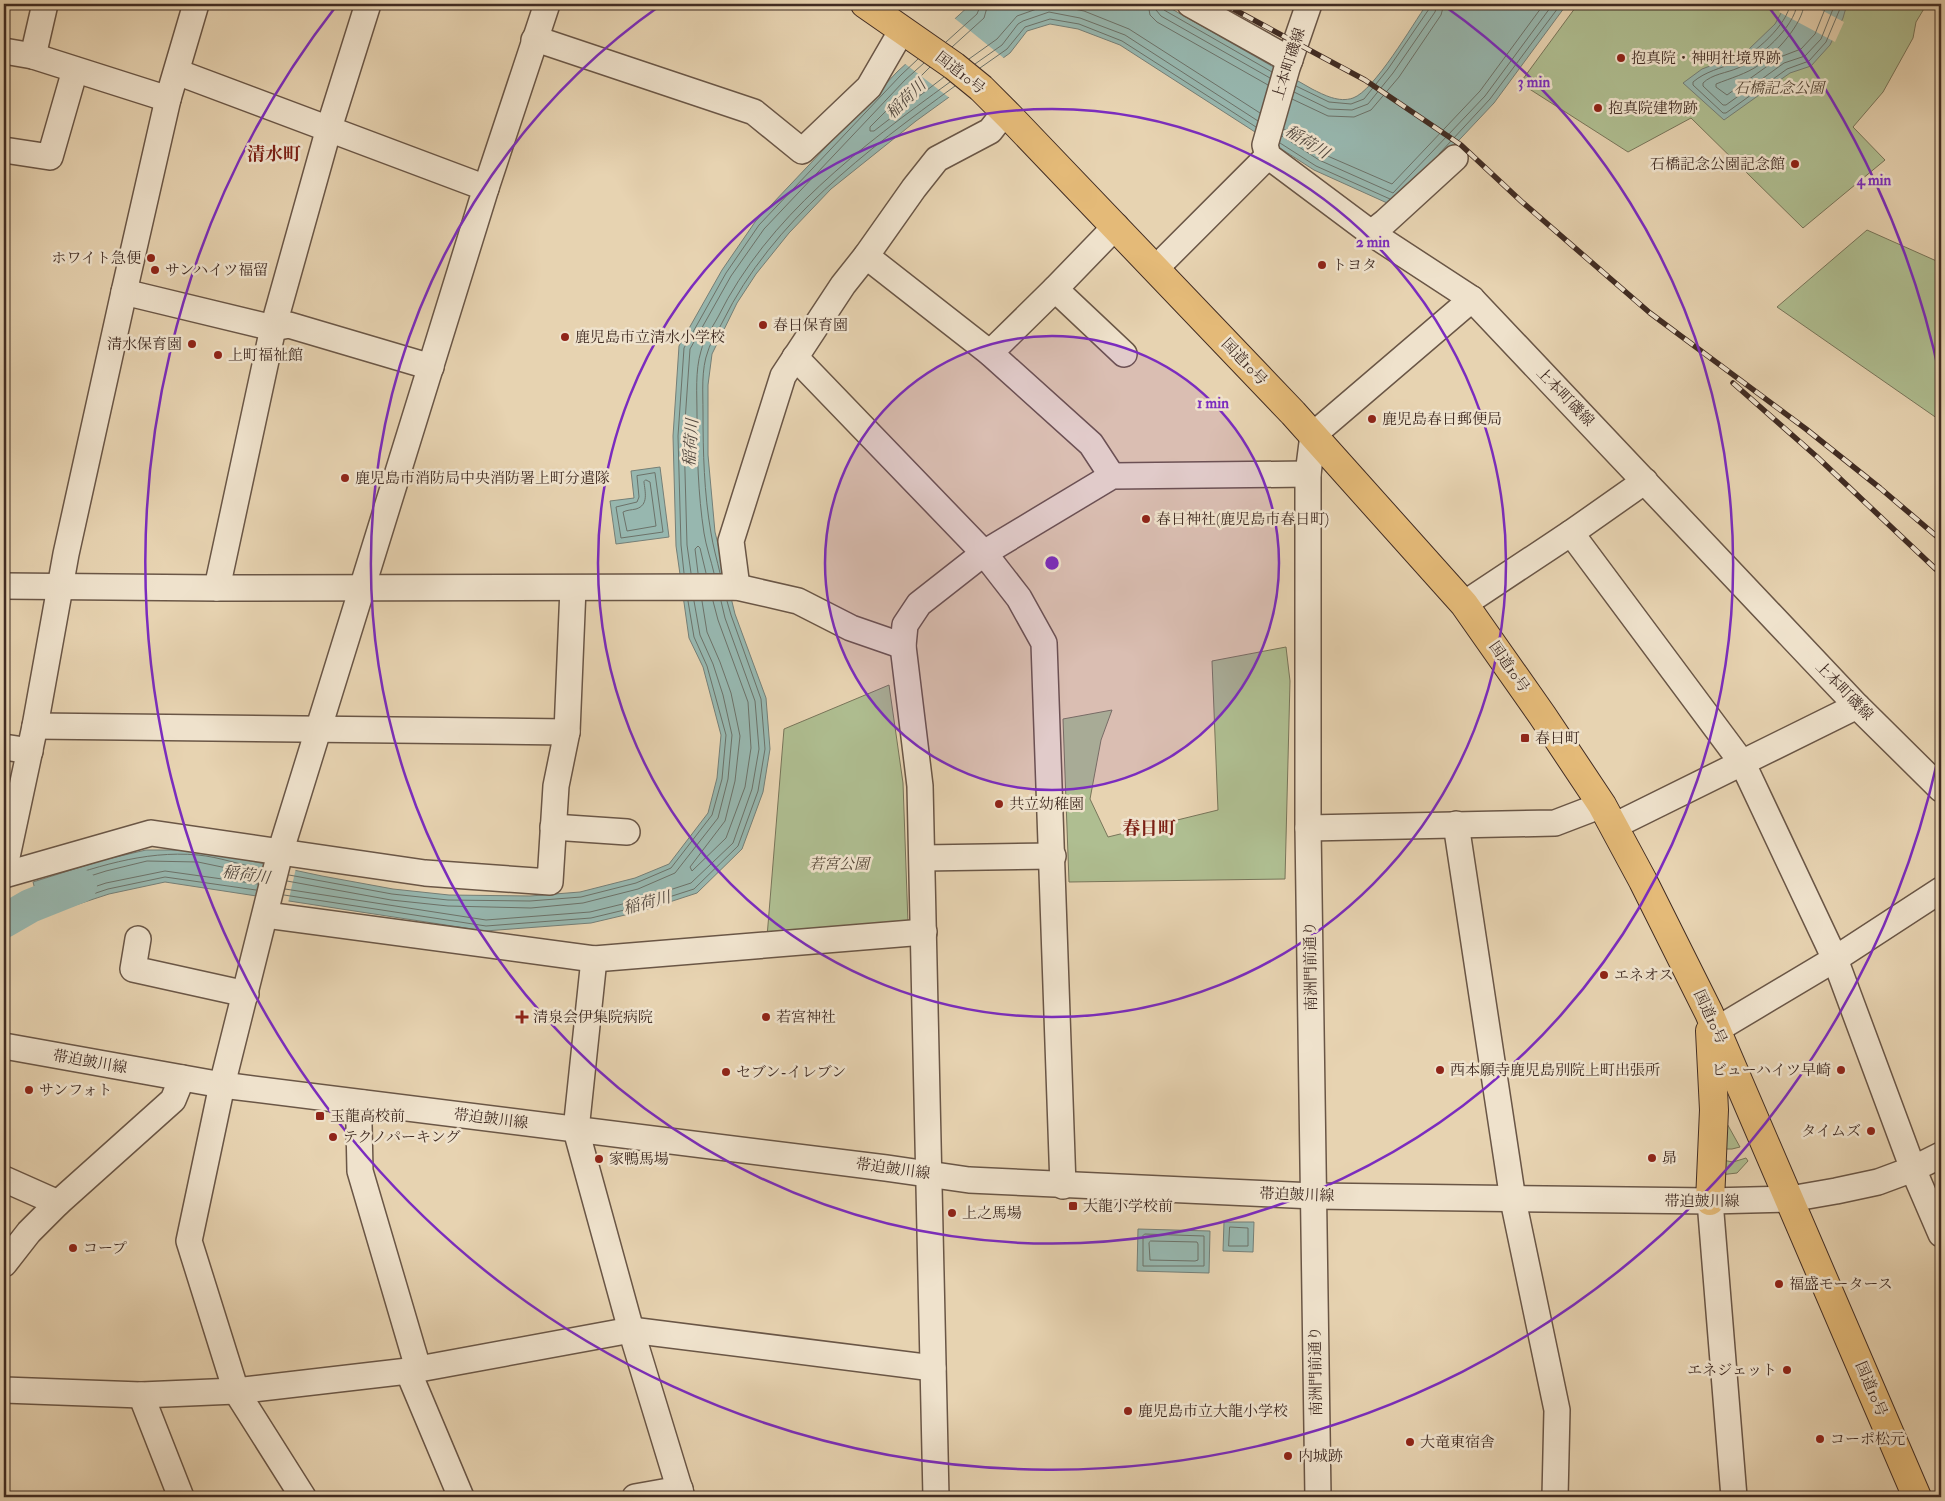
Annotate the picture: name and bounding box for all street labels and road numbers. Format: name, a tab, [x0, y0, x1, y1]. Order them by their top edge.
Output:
street label: 上本町磯線	[1268, 25, 1310, 103]
street label: 国道10号	[931, 48, 989, 98]
street label: 国道10号	[1217, 335, 1271, 389]
street label: 上本町磯線	[1532, 363, 1598, 431]
street label: 国道10号	[1485, 638, 1533, 696]
street label: 上本町磯線	[1811, 657, 1877, 725]
street label: 南洲門前通り	[1301, 921, 1321, 1011]
street label: 国道10号	[1689, 987, 1731, 1047]
street label: 帯迫皷川線	[51, 1046, 129, 1078]
street label: 帯迫皷川線	[453, 1105, 529, 1133]
street label: 帯迫皷川線	[855, 1154, 931, 1184]
street label: 帯迫皷川線	[1259, 1184, 1335, 1206]
street label: 帯迫皷川線	[1664, 1192, 1740, 1211]
street label: 南洲門前通り	[1306, 1326, 1326, 1416]
street label: 国道10号	[1851, 1359, 1891, 1419]

